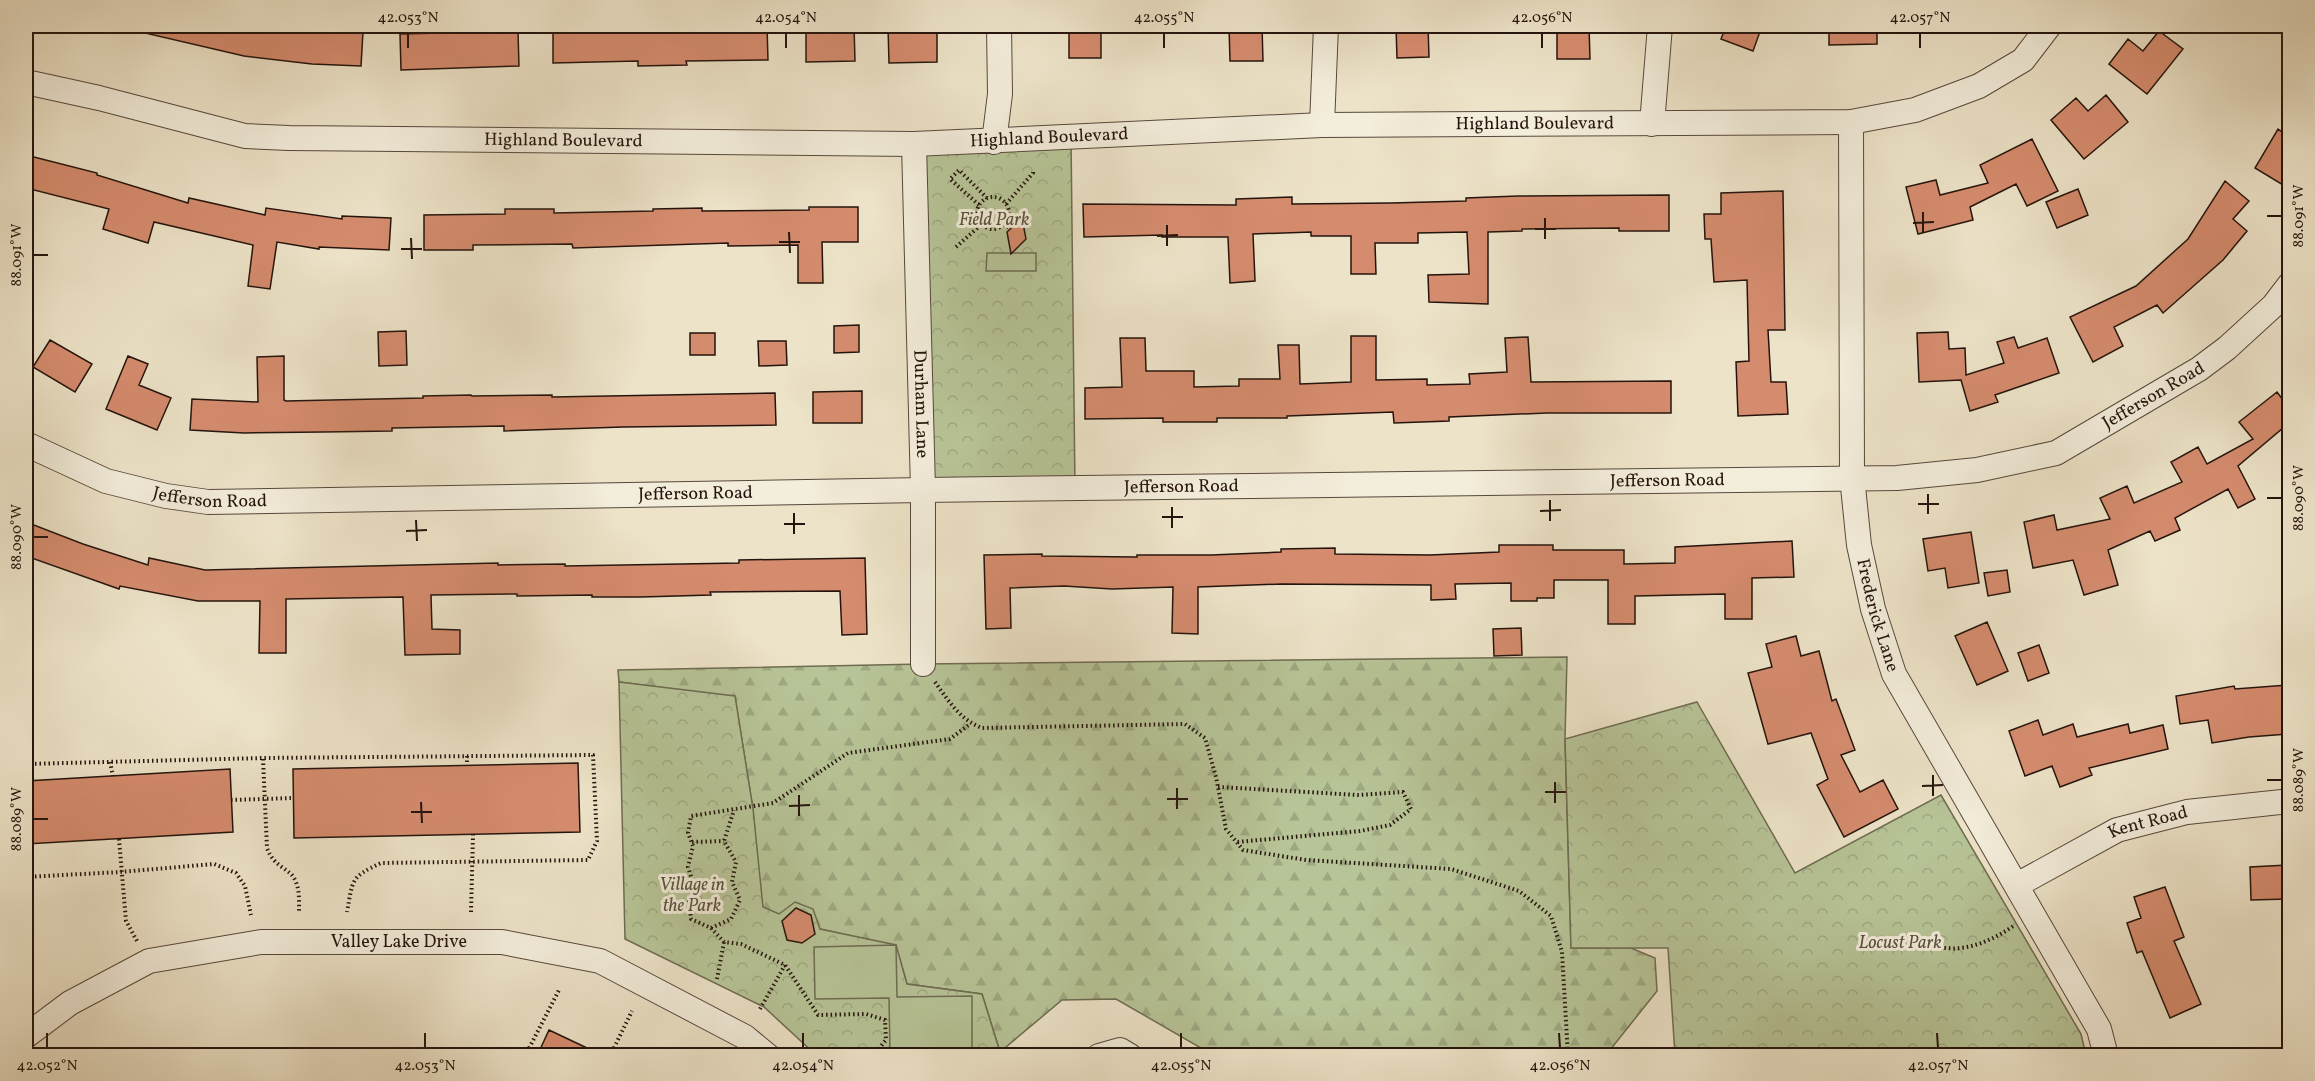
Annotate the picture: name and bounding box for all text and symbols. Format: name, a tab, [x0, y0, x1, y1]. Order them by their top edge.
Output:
text: 42.053°N	[377, 8, 439, 29]
text: 42.054°N	[755, 8, 817, 29]
text: 42.055°N	[1134, 8, 1194, 29]
text: 42.056°N	[1512, 8, 1572, 29]
text: 42.057°N	[1890, 8, 1950, 29]
street label: Highland Boulevard	[1455, 111, 1614, 137]
street label: Highland Boulevard	[969, 122, 1129, 154]
street label: Highland Boulevard	[484, 127, 643, 154]
text: 88.091°W	[2289, 185, 2310, 247]
park label: Field Park	[959, 208, 1029, 233]
text: 88.091°W	[7, 224, 28, 286]
street label: Durham Lane	[907, 349, 935, 458]
street label: Jefferson Road	[2098, 356, 2209, 436]
text: 88.090°W	[2289, 465, 2310, 531]
street label: Jefferson Road	[1610, 468, 1725, 494]
street label: Jefferson Road	[1124, 474, 1239, 500]
street label: Jefferson Road	[638, 480, 753, 507]
street label: Jefferson Road	[150, 481, 267, 515]
text: 88.090°W	[7, 504, 28, 570]
street label: Frederick Lane	[1850, 556, 1905, 675]
text: 88.089°W	[2289, 748, 2310, 812]
text: 88.089°W	[7, 787, 28, 851]
street label: Kent Road	[2103, 800, 2190, 845]
park label: Village in the Park	[659, 873, 725, 919]
street label: Valley Lake Drive	[331, 930, 467, 955]
park label: Locust Park	[1858, 931, 1942, 956]
text: 42.052°N	[16, 1056, 78, 1077]
text: 42.053°N	[394, 1056, 456, 1077]
text: 42.054°N	[772, 1056, 834, 1077]
text: 42.055°N	[1151, 1056, 1211, 1077]
text: 42.056°N	[1530, 1056, 1590, 1077]
text: 42.057°N	[1908, 1056, 1968, 1077]

